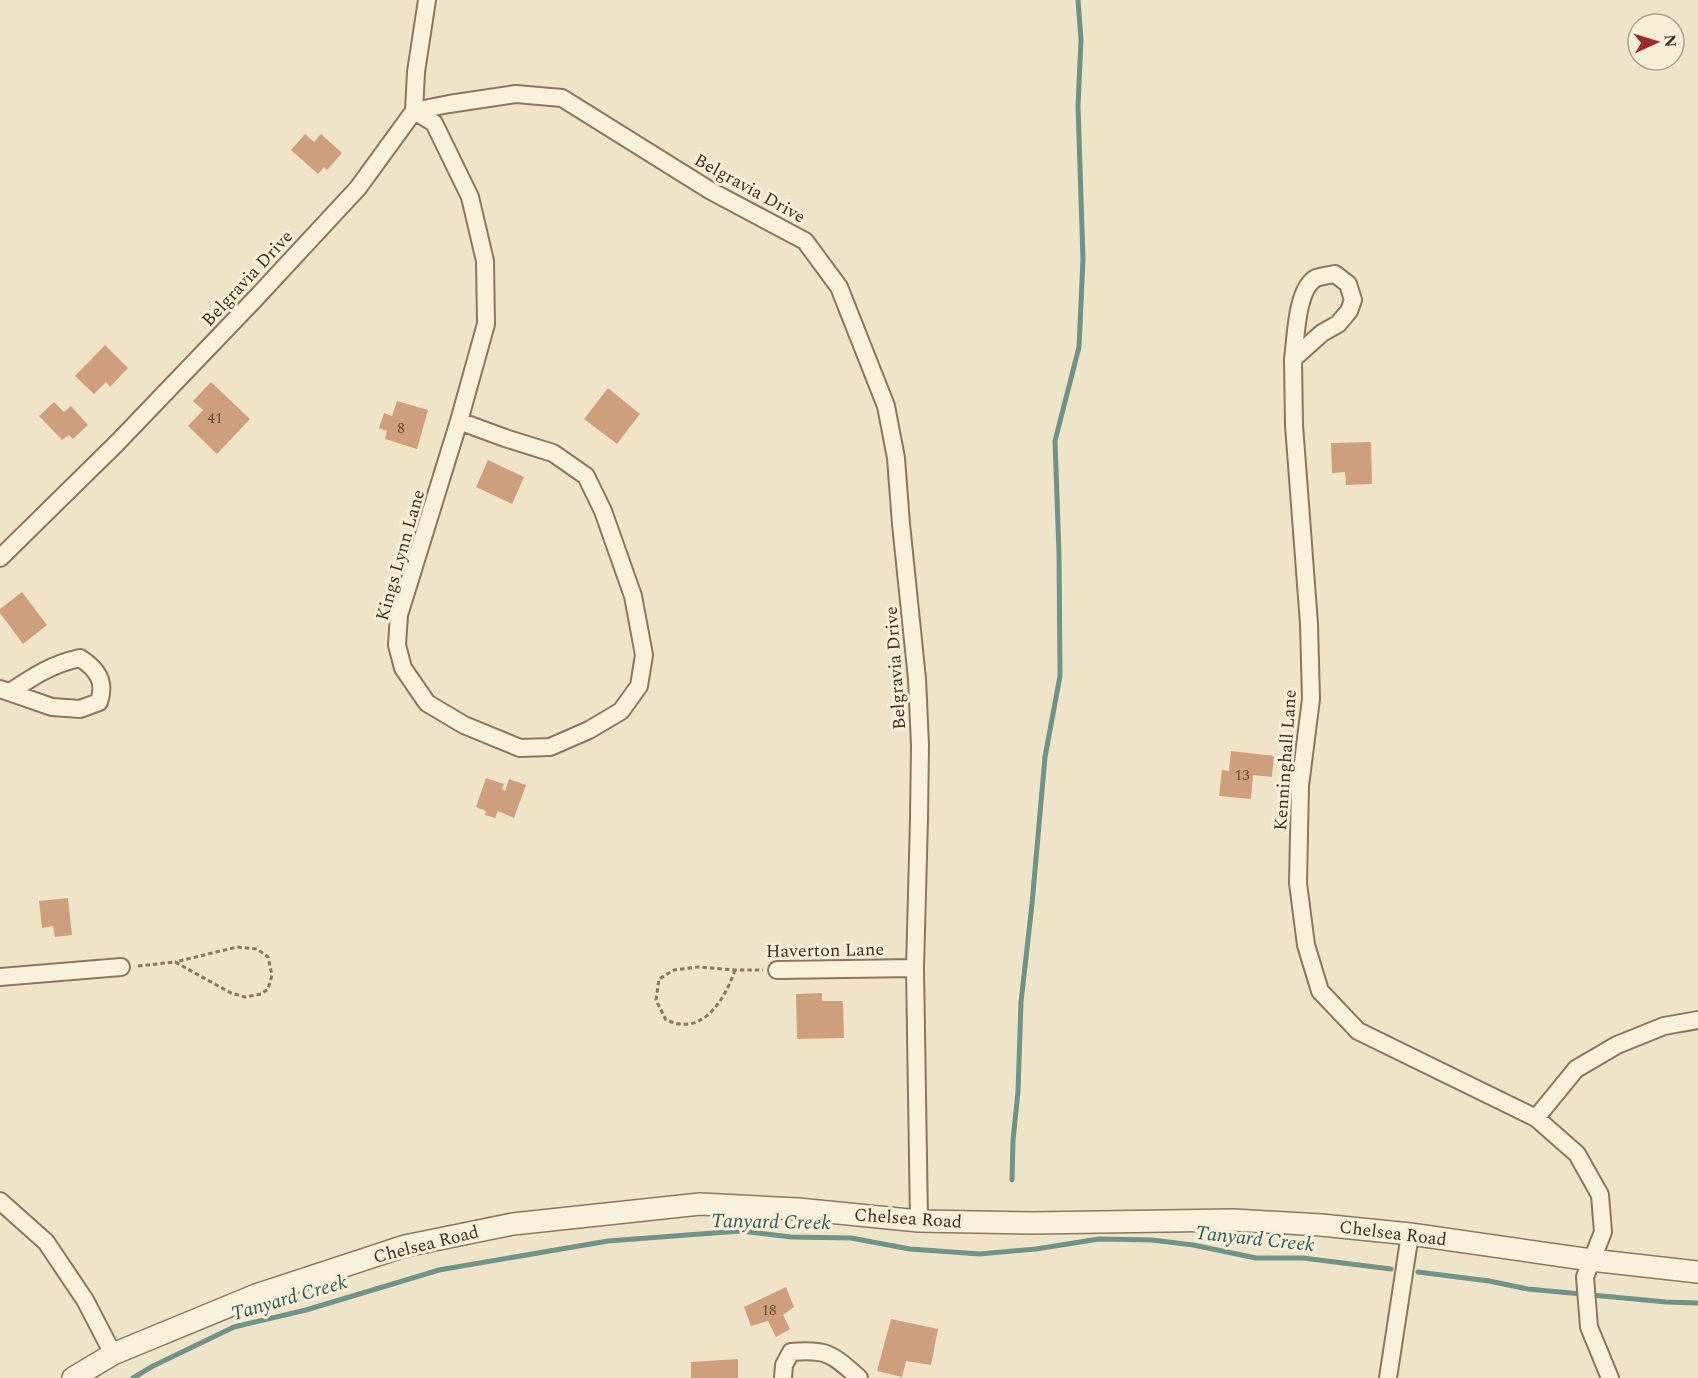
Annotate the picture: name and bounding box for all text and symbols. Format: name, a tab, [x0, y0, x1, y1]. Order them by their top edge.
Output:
north arrow	[1626, 12, 1686, 72]
text: N	[1658, 34, 1682, 48]
street label: Belgravia Drive	[689, 147, 810, 230]
street label: Belgravia Drive	[195, 224, 299, 333]
house number: 41	[207, 407, 223, 430]
house number: 8	[397, 417, 405, 440]
street label: Kings Lynn Lane	[369, 486, 432, 624]
street label: Belgravia Drive	[878, 605, 913, 730]
street label: Kenninghall Lane	[1267, 689, 1304, 831]
house number: 13	[1234, 764, 1250, 787]
street label: Haverton Lane	[766, 936, 884, 965]
street label: Chelsea Road	[853, 1201, 963, 1236]
water label: Tanyard Creek	[711, 1206, 832, 1238]
street label: Chelsea Road	[1338, 1214, 1448, 1253]
street label: Chelsea Road	[370, 1218, 482, 1271]
water label: Tanyard Creek	[1194, 1218, 1317, 1260]
water label: Tanyard Creek	[228, 1267, 352, 1329]
house number: 18	[761, 1299, 777, 1322]

